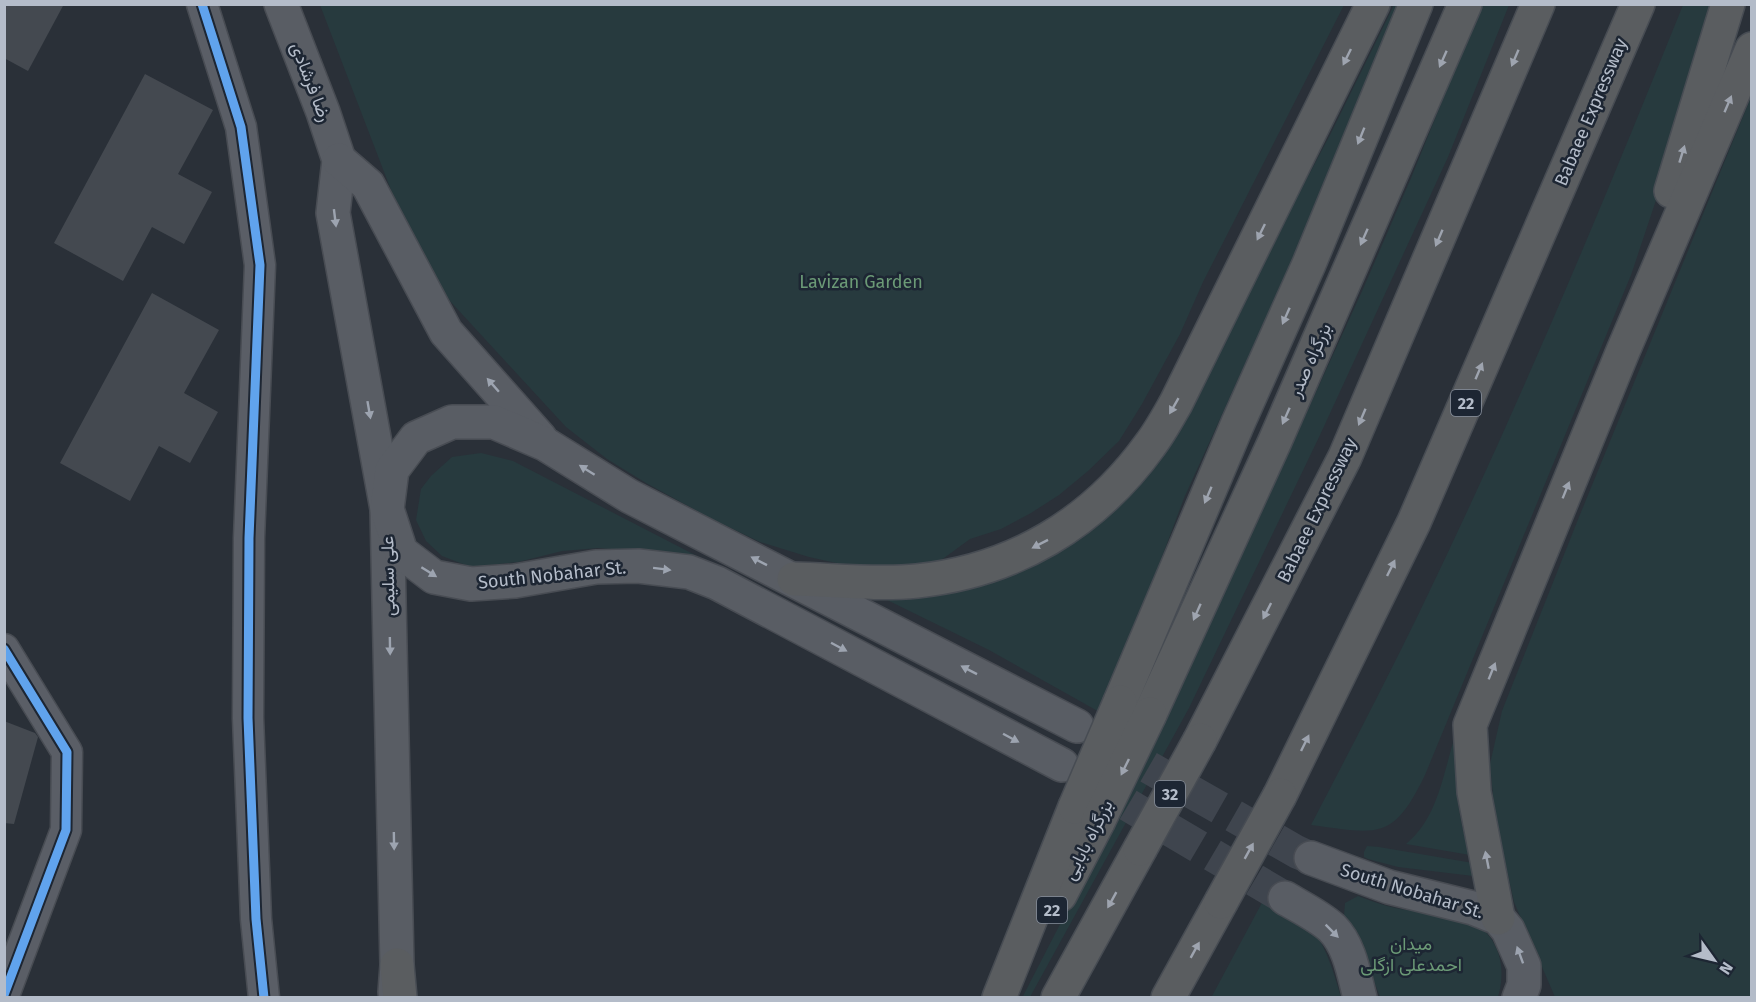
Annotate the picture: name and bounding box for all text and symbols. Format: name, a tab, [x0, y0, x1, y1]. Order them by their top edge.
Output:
street label: Babaee Expressway	[1550, 35, 1632, 189]
street label: رضا فرشادی	[286, 39, 336, 125]
one-way arrow	[1342, 49, 1352, 66]
one-way arrow	[1438, 50, 1448, 68]
one-way arrow	[1510, 50, 1520, 68]
one-way arrow	[1724, 95, 1733, 113]
one-way arrow	[1356, 128, 1366, 146]
one-way arrow	[1678, 145, 1687, 163]
one-way arrow	[330, 209, 340, 228]
one-way arrow	[1256, 223, 1265, 240]
one-way arrow	[1359, 228, 1369, 246]
one-way arrow	[1434, 229, 1444, 247]
park label: Lavizan Garden	[799, 271, 923, 293]
one-way arrow	[1281, 307, 1290, 325]
street label: بزرگراه صدر	[1284, 320, 1336, 401]
one-way arrow	[1475, 362, 1484, 379]
one-way arrow	[486, 377, 500, 392]
road number: 22	[1451, 390, 1481, 416]
one-way arrow	[1168, 398, 1179, 414]
one-way arrow	[365, 401, 374, 420]
one-way arrow	[1281, 407, 1291, 425]
one-way arrow	[1357, 408, 1366, 426]
street label: Babaee Expressway	[1272, 434, 1362, 586]
one-way arrow	[579, 464, 595, 475]
one-way arrow	[1561, 481, 1571, 499]
one-way arrow	[1203, 486, 1213, 504]
street label: علی سلیمی	[376, 536, 400, 616]
one-way arrow	[1031, 539, 1048, 549]
street label: South Nobahar St.	[477, 556, 627, 594]
one-way arrow	[750, 556, 767, 566]
one-way arrow	[1386, 559, 1396, 577]
one-way arrow	[653, 564, 672, 574]
one-way arrow	[421, 566, 437, 577]
one-way arrow	[1262, 602, 1271, 619]
one-way arrow	[1192, 604, 1201, 621]
one-way arrow	[385, 636, 395, 655]
one-way arrow	[830, 642, 848, 652]
one-way arrow	[1488, 662, 1497, 680]
one-way arrow	[961, 665, 978, 675]
one-way arrow	[1003, 733, 1020, 743]
one-way arrow	[1300, 734, 1310, 752]
one-way arrow	[1120, 758, 1129, 775]
road number: 32	[1155, 781, 1185, 807]
street label: بزرگراه بابایی	[1058, 796, 1118, 884]
one-way arrow	[389, 831, 399, 850]
one-way arrow	[1244, 842, 1254, 859]
one-way arrow	[1482, 851, 1491, 870]
street label: South Nobahar St.	[1338, 859, 1486, 923]
one-way arrow	[1107, 892, 1117, 909]
road number: 22	[1037, 897, 1067, 923]
one-way arrow	[1325, 924, 1340, 938]
north arrow	[1684, 930, 1744, 990]
park label: میدان احمدعلی ازگلی	[1360, 933, 1462, 976]
one-way arrow	[1190, 941, 1200, 958]
one-way arrow	[1514, 946, 1524, 964]
text: N	[1715, 958, 1737, 978]

